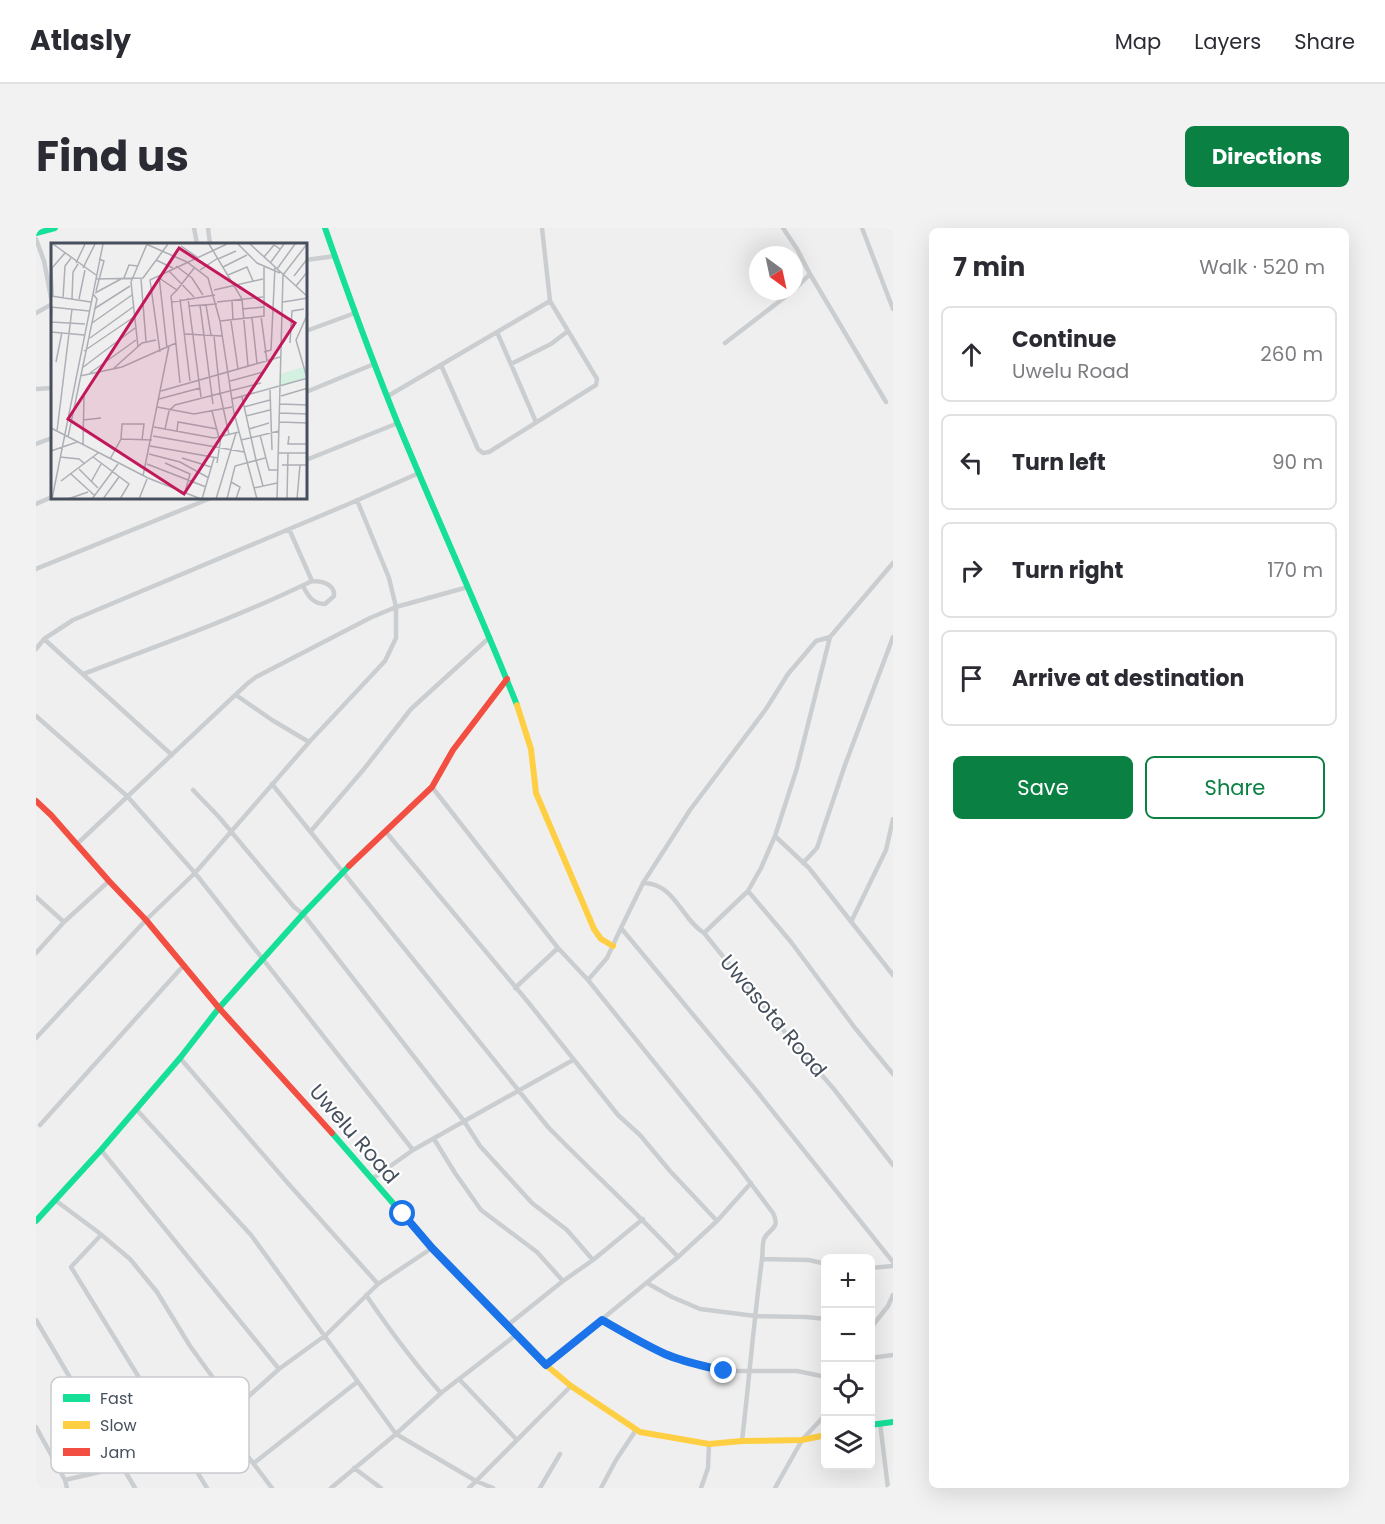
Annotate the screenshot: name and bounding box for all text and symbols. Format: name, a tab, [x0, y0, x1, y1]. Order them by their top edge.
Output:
text: Atlasly	[30, 21, 131, 60]
text: Map	[1115, 27, 1161, 56]
text: Layers	[1194, 27, 1261, 56]
text: Share	[1294, 27, 1355, 56]
button: Directions	[1185, 126, 1349, 187]
text: Find us	[36, 127, 189, 186]
inset map	[51, 243, 308, 500]
north arrow	[749, 246, 803, 300]
text: 7 min	[953, 249, 1025, 285]
text: Walk · 520 m	[1199, 253, 1325, 281]
text: Continue	[1012, 324, 1116, 355]
icon: ahead	[955, 338, 988, 371]
text: 260 m	[1260, 340, 1323, 368]
text: Uwelu Road	[1012, 357, 1129, 385]
icon: left	[955, 446, 988, 479]
text: Turn left	[1012, 447, 1106, 478]
text: 90 m	[1272, 448, 1323, 476]
icon: right	[955, 554, 988, 587]
text: Turn right	[1012, 555, 1123, 586]
text: 170 m	[1267, 556, 1323, 584]
icon: arrive	[955, 662, 988, 695]
text: Arrive at destination	[1012, 663, 1244, 694]
button: Save	[953, 756, 1133, 819]
button: Share	[1145, 756, 1325, 819]
street label: Uwasota Road	[713, 948, 833, 1083]
street label: Uwelu Road	[303, 1078, 406, 1190]
route start	[389, 1200, 415, 1226]
map controls	[821, 1254, 875, 1470]
button: +	[821, 1254, 875, 1308]
button: −	[821, 1308, 875, 1362]
route end	[710, 1357, 736, 1383]
button: locate	[821, 1362, 875, 1416]
legend	[51, 1377, 249, 1473]
text: Fast	[100, 1387, 133, 1410]
text: Slow	[100, 1414, 137, 1437]
button: layers	[821, 1416, 875, 1470]
text: Jam	[100, 1441, 136, 1464]

